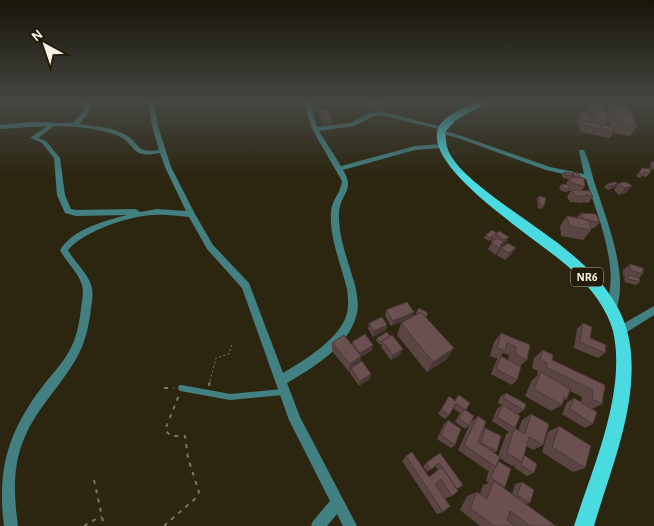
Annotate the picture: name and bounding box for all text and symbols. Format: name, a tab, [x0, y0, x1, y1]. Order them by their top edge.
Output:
north arrow	[20, 20, 70, 70]
text: N	[29, 27, 46, 44]
road number: NR6	[571, 268, 603, 286]

